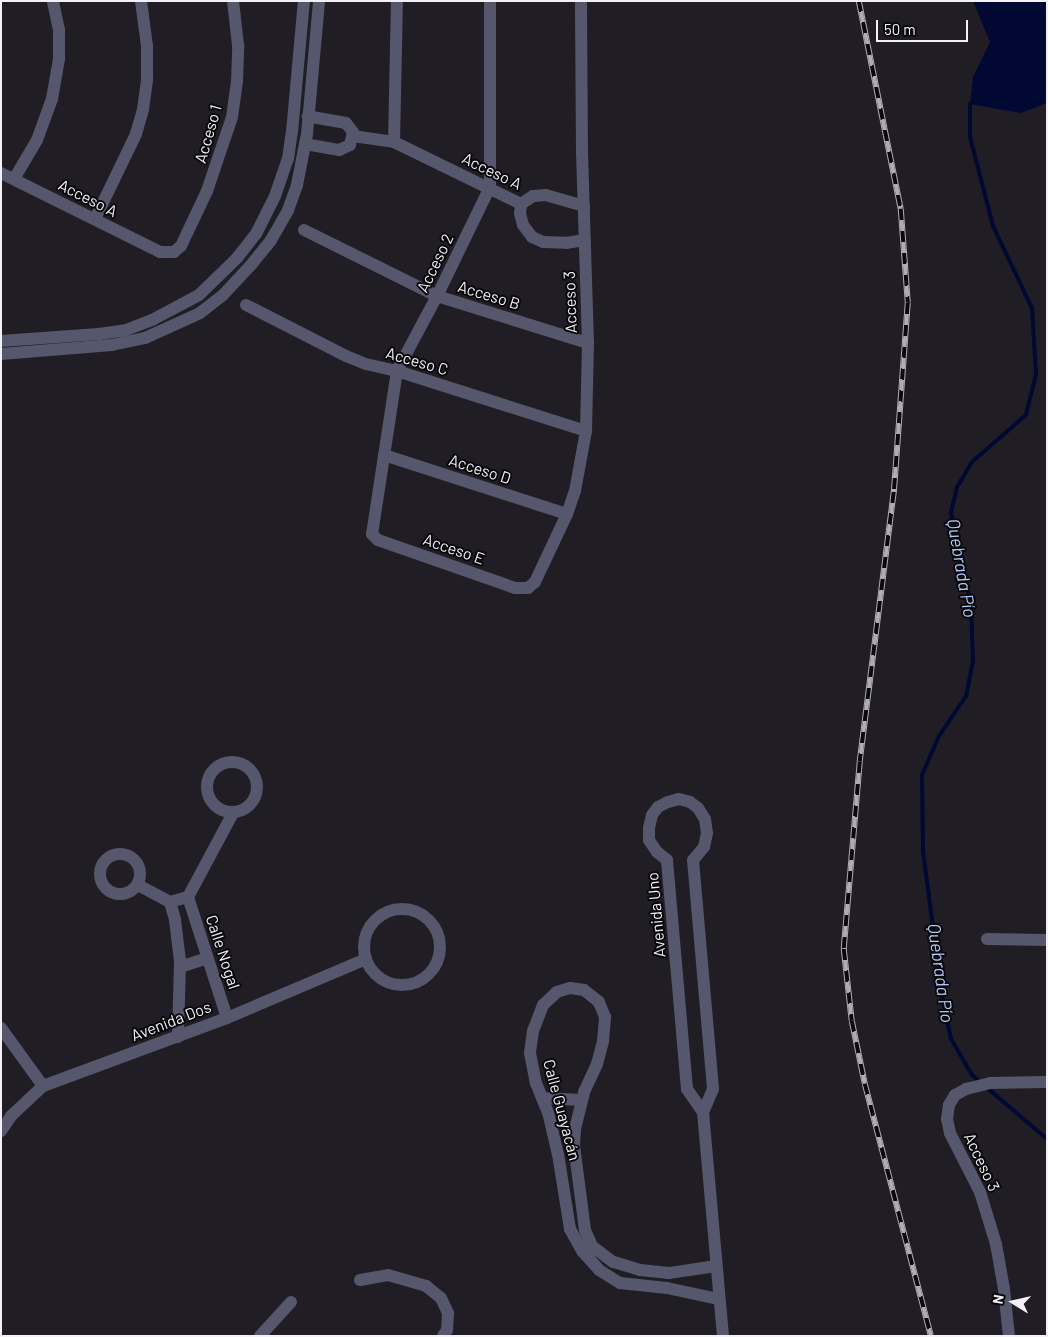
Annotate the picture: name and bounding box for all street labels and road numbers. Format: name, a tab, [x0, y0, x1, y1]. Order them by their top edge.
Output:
street label: Acceso 1	[191, 103, 225, 165]
street label: Acceso A	[459, 148, 525, 194]
street label: Acceso A	[55, 175, 121, 221]
street label: Acceso 2	[413, 231, 457, 295]
street label: Acceso 3	[559, 271, 581, 333]
street label: Acceso B	[456, 276, 522, 314]
street label: Acceso C	[384, 343, 450, 379]
street label: Acceso D	[447, 450, 513, 488]
street label: Acceso E	[421, 530, 487, 568]
street label: Avenida Uno	[643, 872, 669, 958]
street label: Calle Nogal	[202, 913, 244, 991]
street label: Avenida Dos	[128, 997, 214, 1045]
street label: Calle Guayacán	[539, 1057, 585, 1163]
street label: Acceso 3	[960, 1130, 1004, 1194]

